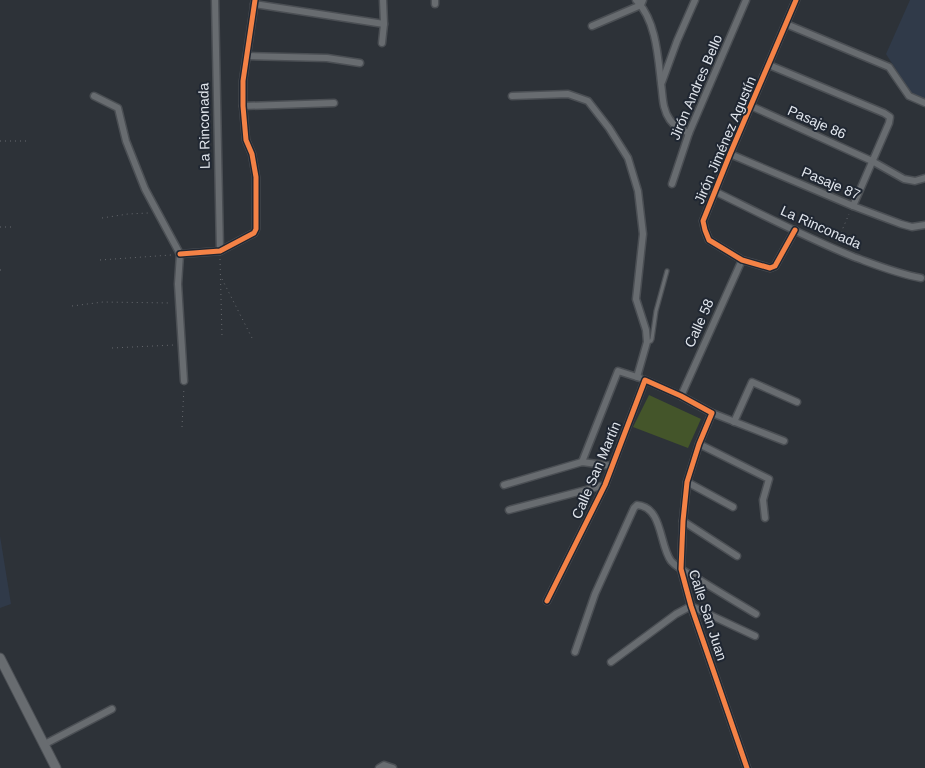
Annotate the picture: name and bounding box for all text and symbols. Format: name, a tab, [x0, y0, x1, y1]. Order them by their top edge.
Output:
street label: Jirón Andres Bello	[667, 32, 725, 142]
street label: Jirón Jiménez Agustín	[691, 74, 759, 206]
street label: La Rinconada	[195, 82, 213, 169]
street label: Pasaje 86	[785, 102, 849, 142]
street label: Pasaje 87	[799, 163, 863, 203]
street label: La Rinconada	[778, 202, 864, 252]
street label: Calle 58	[681, 296, 717, 350]
street label: Calle San Martín	[568, 419, 624, 521]
street label: Calle San Juan	[686, 567, 730, 663]

